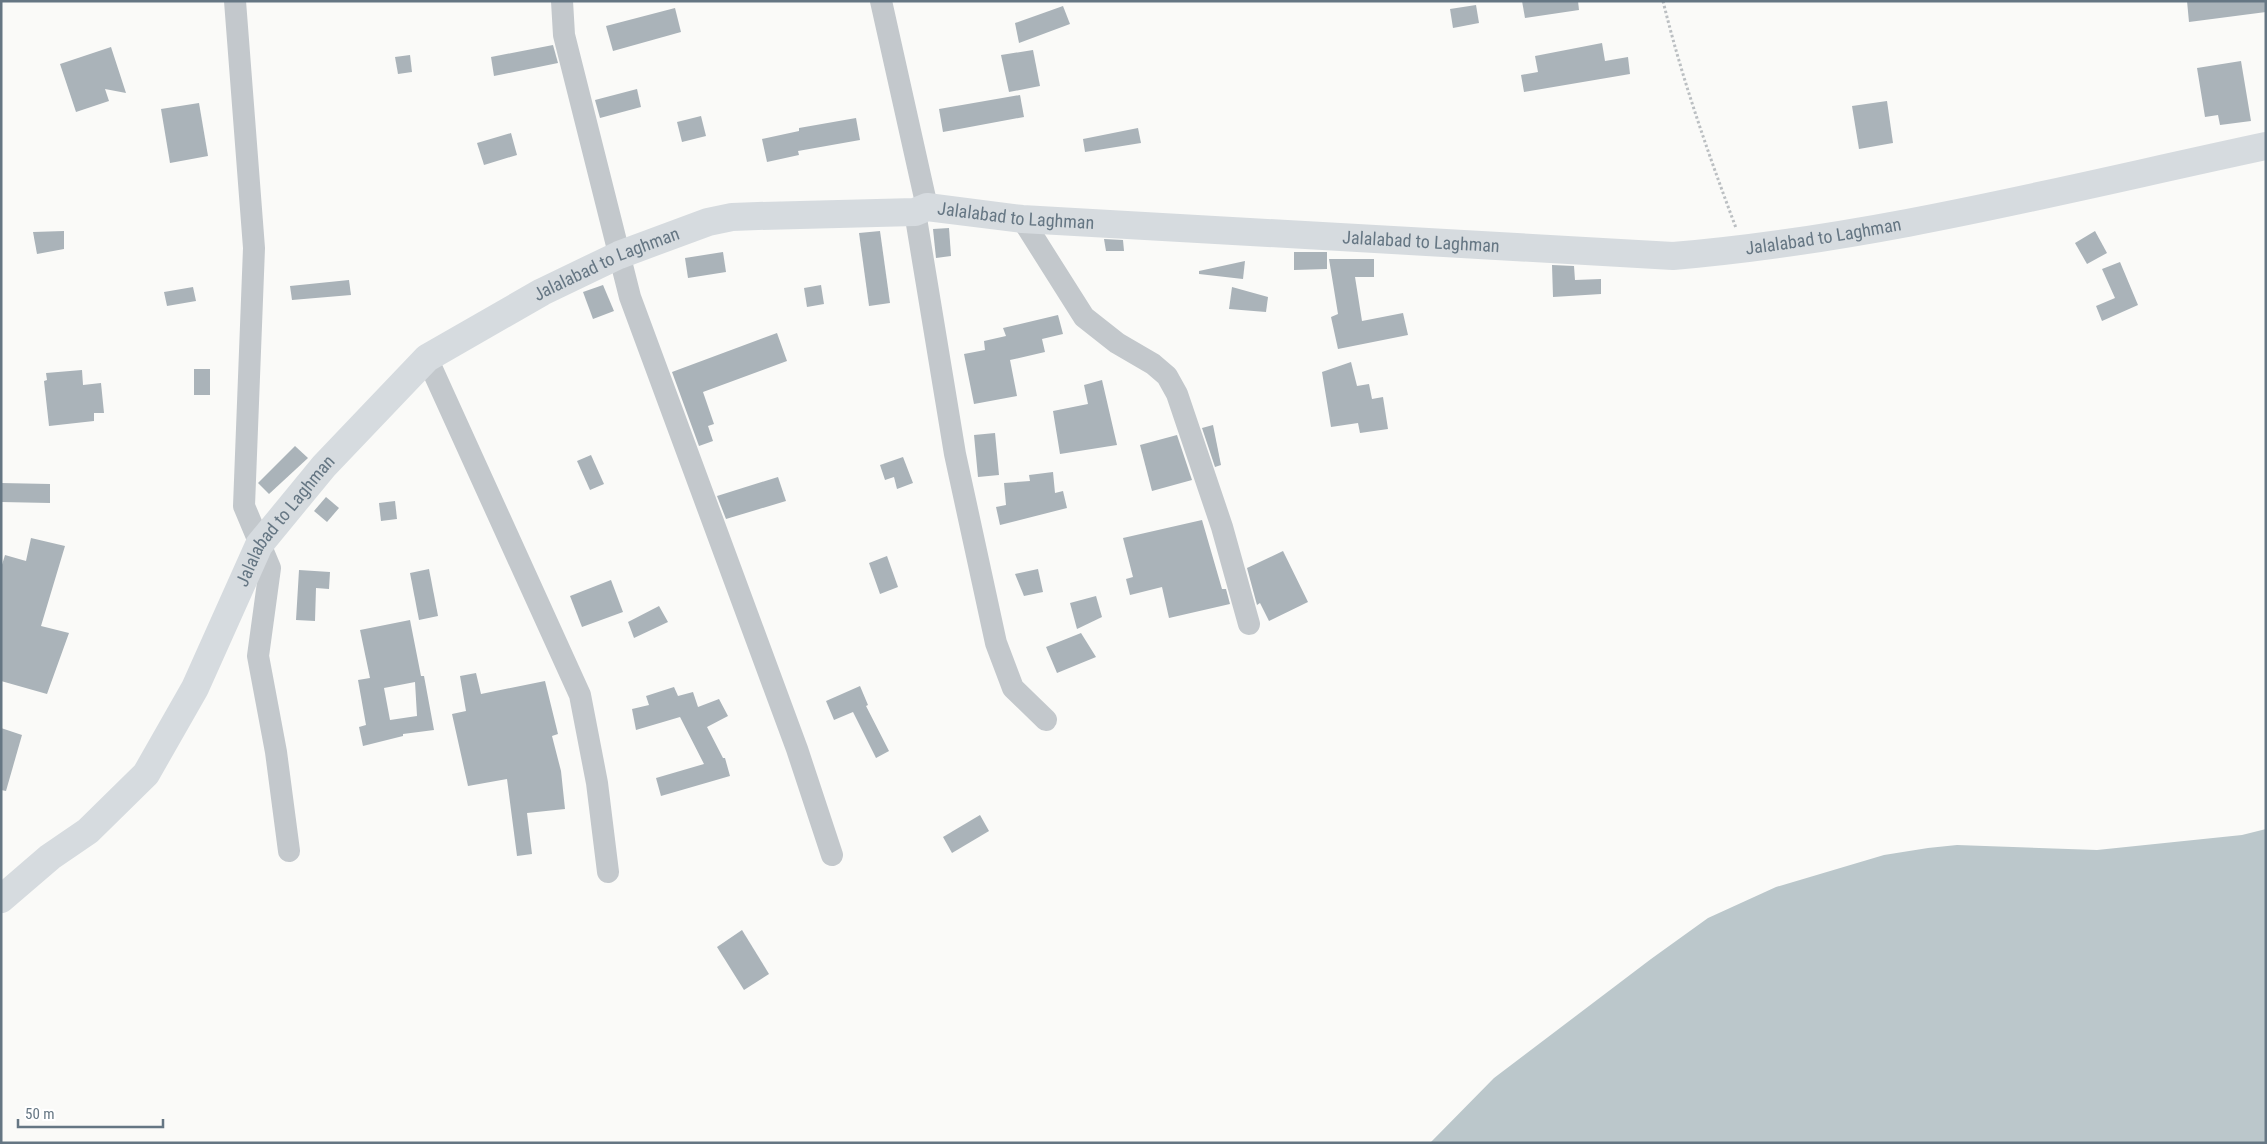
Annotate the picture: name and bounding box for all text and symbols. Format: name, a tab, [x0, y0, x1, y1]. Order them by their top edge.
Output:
street label: Jalalabad to Laghman	[936, 197, 1095, 233]
street label: Jalalabad to Laghman	[1744, 213, 1903, 258]
street label: Jalalabad to Laghman	[529, 223, 682, 305]
street label: Jalalabad to Laghman	[1342, 226, 1500, 256]
street label: Jalalabad to Laghman	[231, 451, 339, 590]
scale bar	[18, 1096, 162, 1128]
text: 50 m	[25, 1105, 55, 1123]

